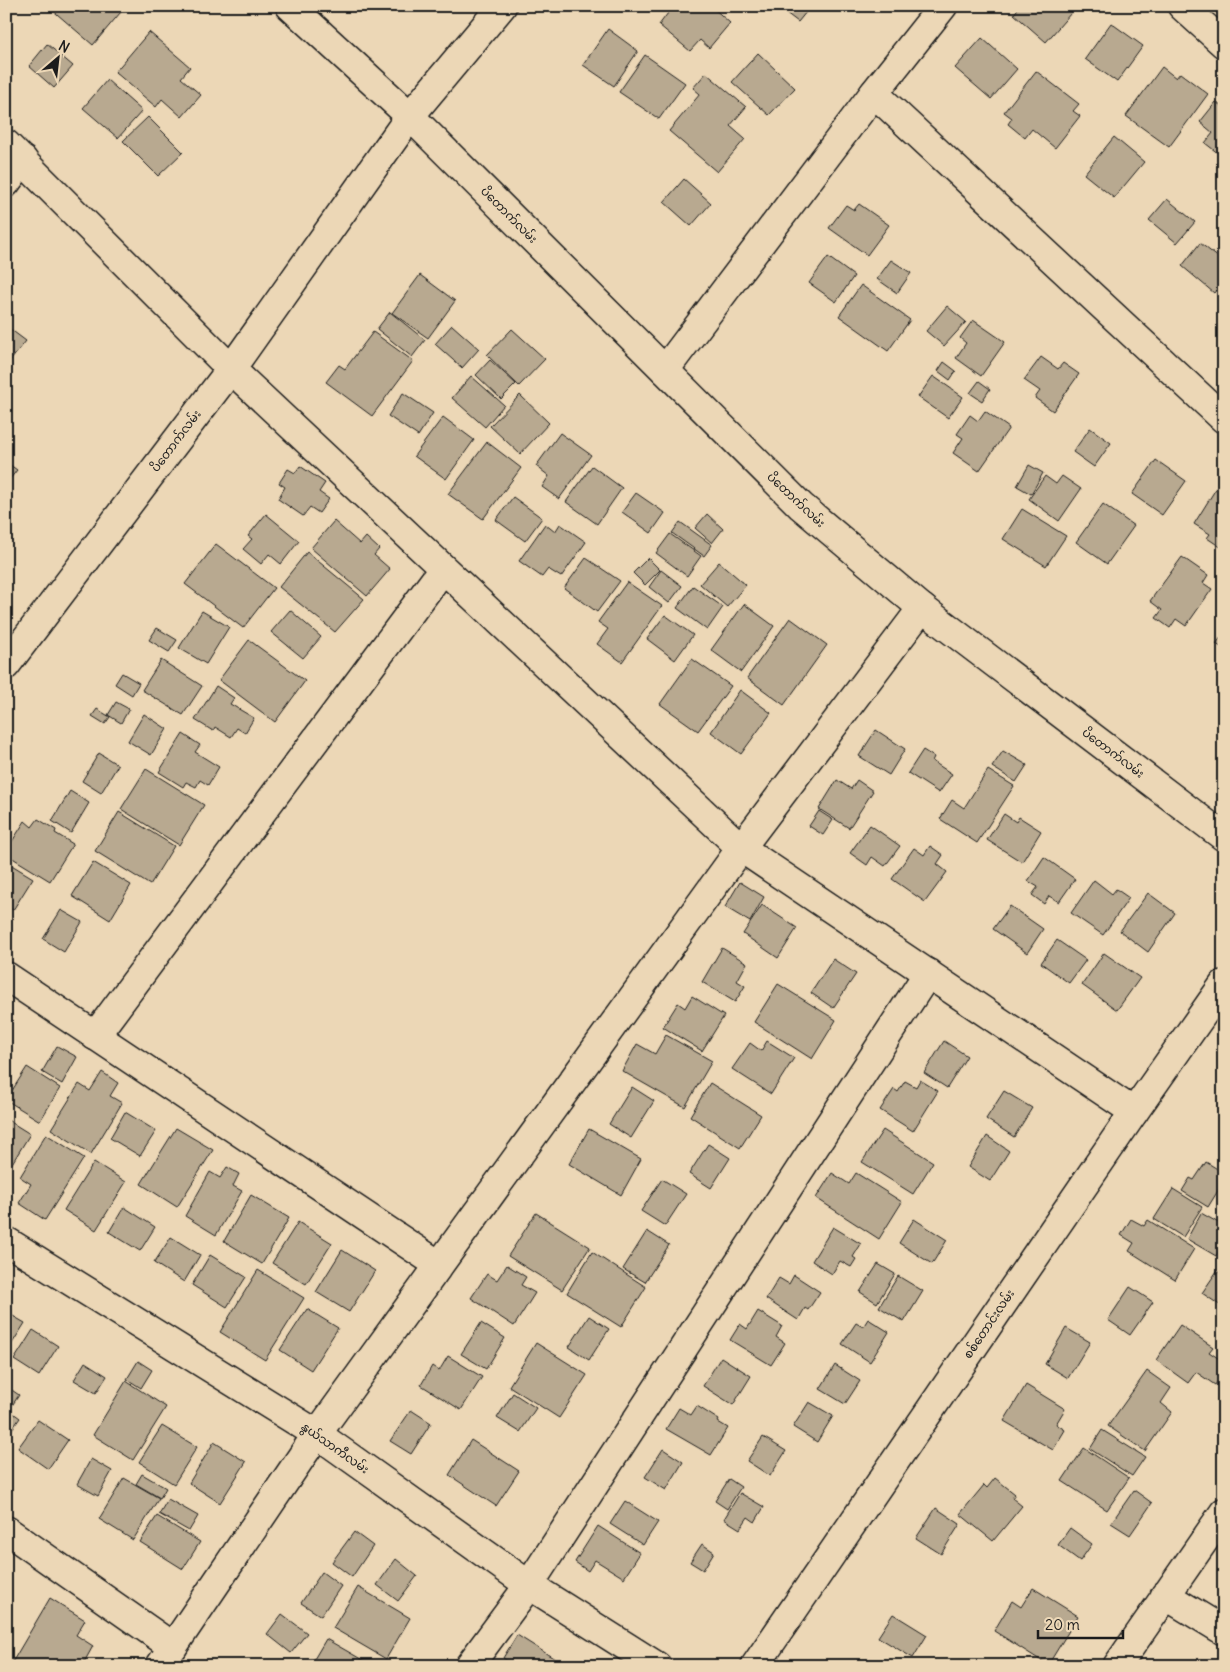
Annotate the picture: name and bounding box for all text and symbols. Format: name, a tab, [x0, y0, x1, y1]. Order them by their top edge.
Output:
north arrow	[32, 32, 82, 82]
text: N	[56, 36, 73, 57]
street label: ပိတောက်လမ်း	[478, 183, 541, 246]
street label: ပိတောက်လမ်း	[147, 406, 204, 475]
street label: ပိတောက်လမ်း	[764, 468, 829, 530]
street label: ပိတောက်လမ်း	[1079, 724, 1148, 781]
street label: စစ်တောင်းလမ်း	[959, 1286, 1017, 1361]
street label: နွယ်သာကီလမ်း	[297, 1418, 373, 1479]
scale bar	[1038, 1607, 1122, 1639]
text: 20 m	[1045, 1615, 1080, 1634]

